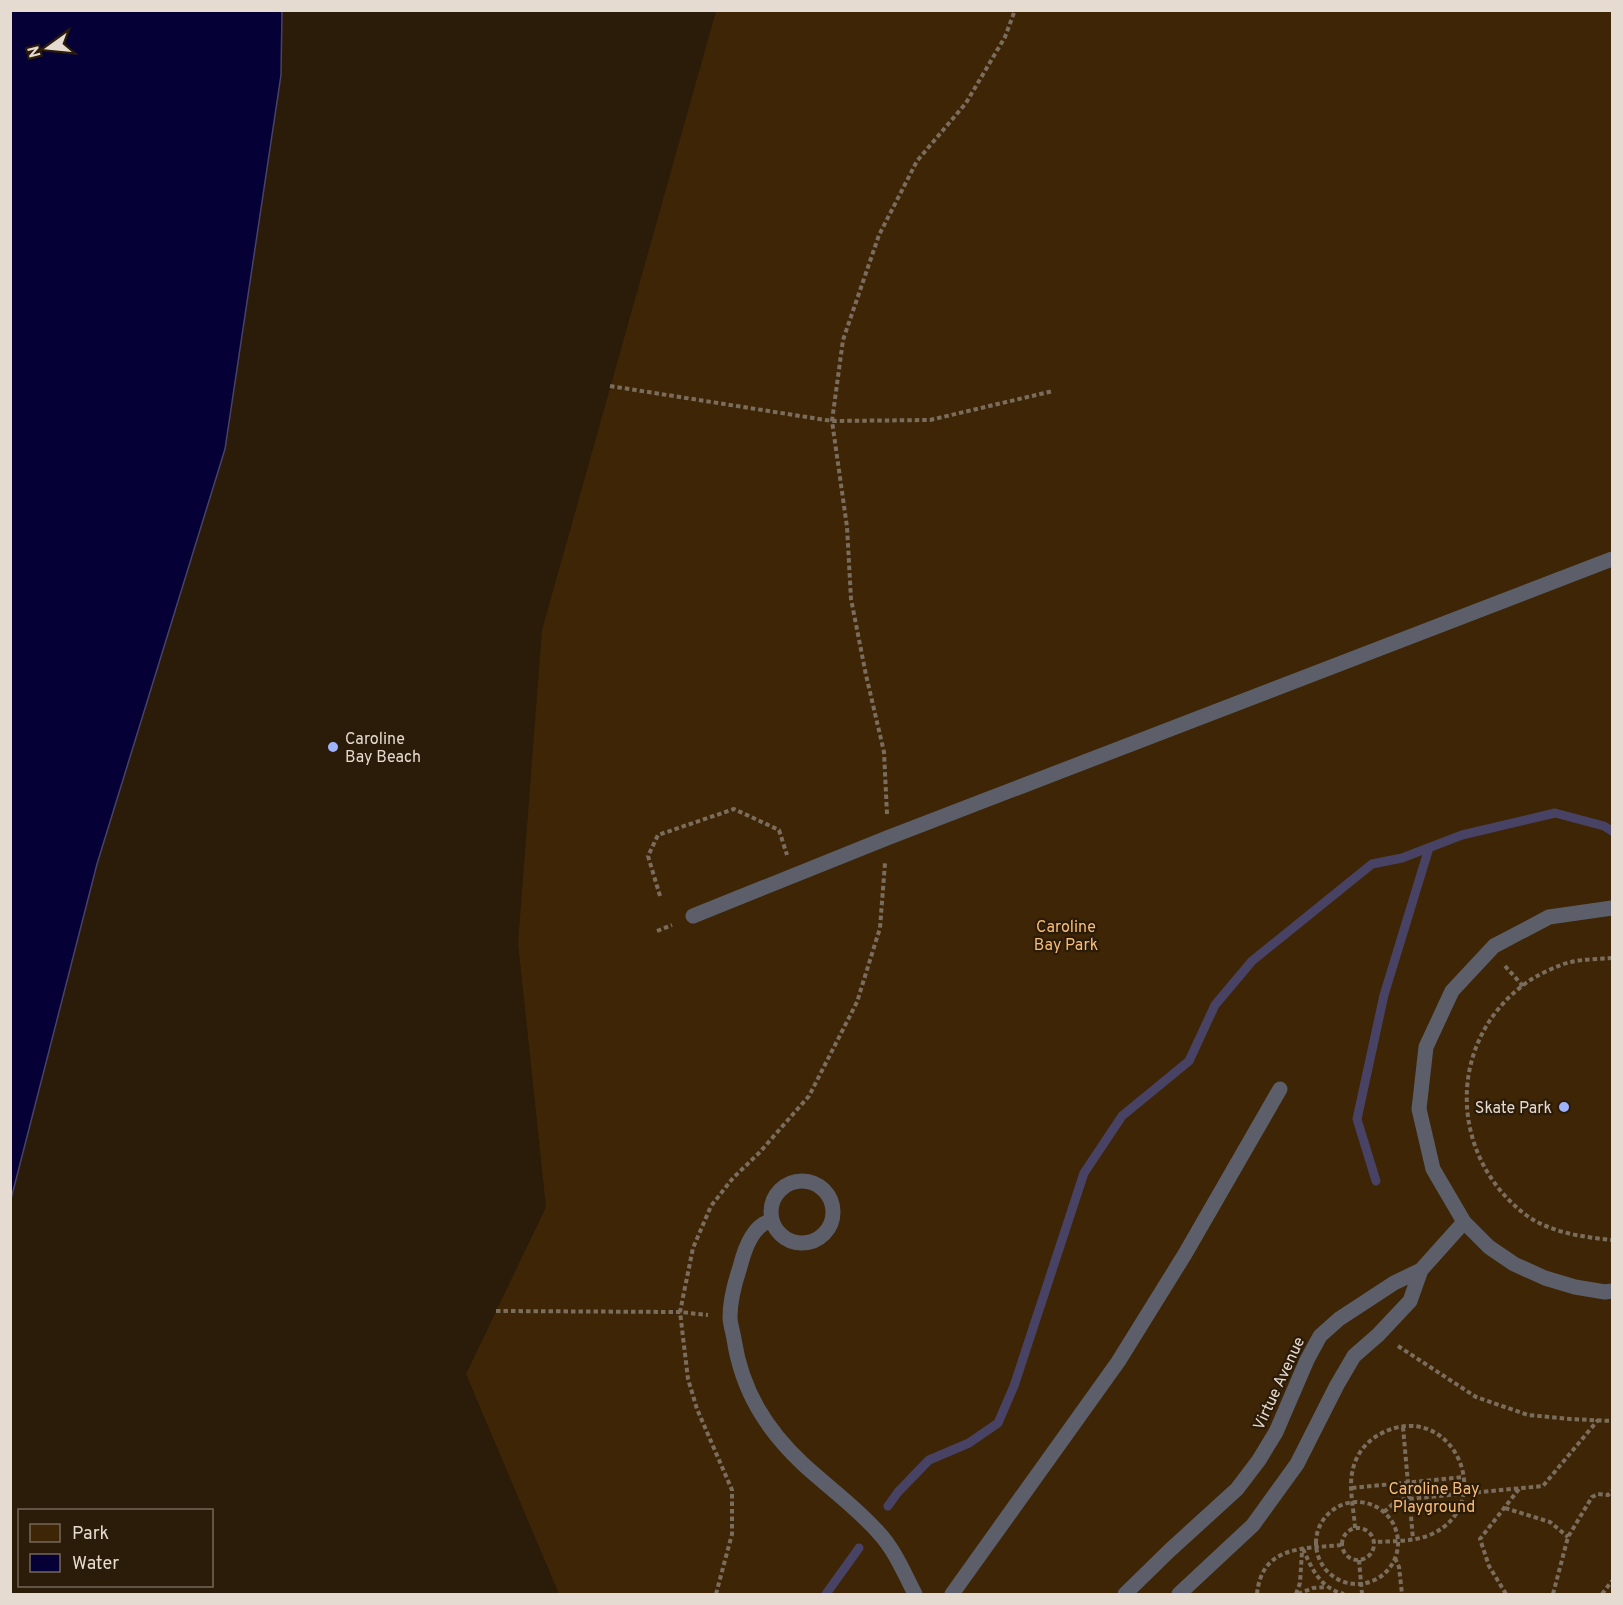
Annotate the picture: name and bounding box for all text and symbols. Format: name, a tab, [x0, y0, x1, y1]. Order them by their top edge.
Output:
north arrow	[18, 18, 78, 78]
text: N	[24, 43, 47, 60]
place label: Caroline Bay Beach	[345, 730, 421, 768]
marker: Caroline Bay Beach	[326, 740, 340, 754]
park label: Caroline Bay Park	[1034, 918, 1098, 956]
place label: Skate Park	[1475, 1099, 1552, 1119]
marker: Skate Park	[1557, 1100, 1571, 1114]
street label: Virtue Avenue	[1249, 1334, 1310, 1434]
park label: Caroline Bay Playground	[1388, 1480, 1480, 1518]
legend	[18, 1509, 213, 1587]
text: Park	[72, 1523, 109, 1546]
text: Water	[72, 1553, 119, 1576]

